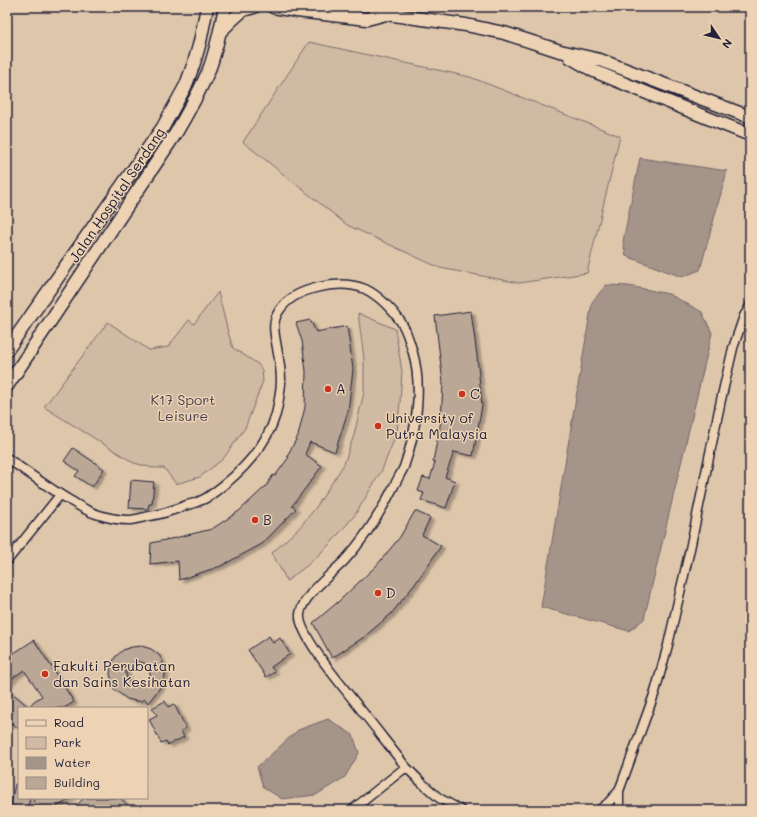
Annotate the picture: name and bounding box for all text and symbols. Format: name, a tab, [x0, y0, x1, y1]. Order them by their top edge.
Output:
north arrow	[699, 18, 739, 58]
text: N	[719, 36, 736, 52]
street label: Jalan Hospital Serdang	[64, 124, 169, 266]
place label: A	[336, 379, 346, 398]
marker: A	[323, 384, 333, 394]
place label: C	[470, 384, 480, 403]
marker: C	[457, 389, 467, 399]
park label: K17 Sport Leisure	[150, 390, 216, 425]
place label: University of Putra Malaysia	[386, 408, 488, 443]
marker: University of Putra Malaysia	[373, 421, 383, 431]
place label: B	[263, 510, 272, 529]
marker: B	[250, 515, 260, 525]
place label: D	[386, 583, 396, 602]
marker: D	[373, 588, 383, 598]
place label: Fakulti Perubatan dan Sains Kesihatan	[53, 656, 190, 691]
marker: Fakulti Perubatan dan Sains Kesihatan	[40, 669, 50, 679]
legend	[18, 707, 148, 799]
text: Road	[54, 714, 84, 730]
text: Park	[54, 734, 81, 750]
text: Water	[54, 754, 91, 770]
text: Building	[54, 774, 100, 790]

